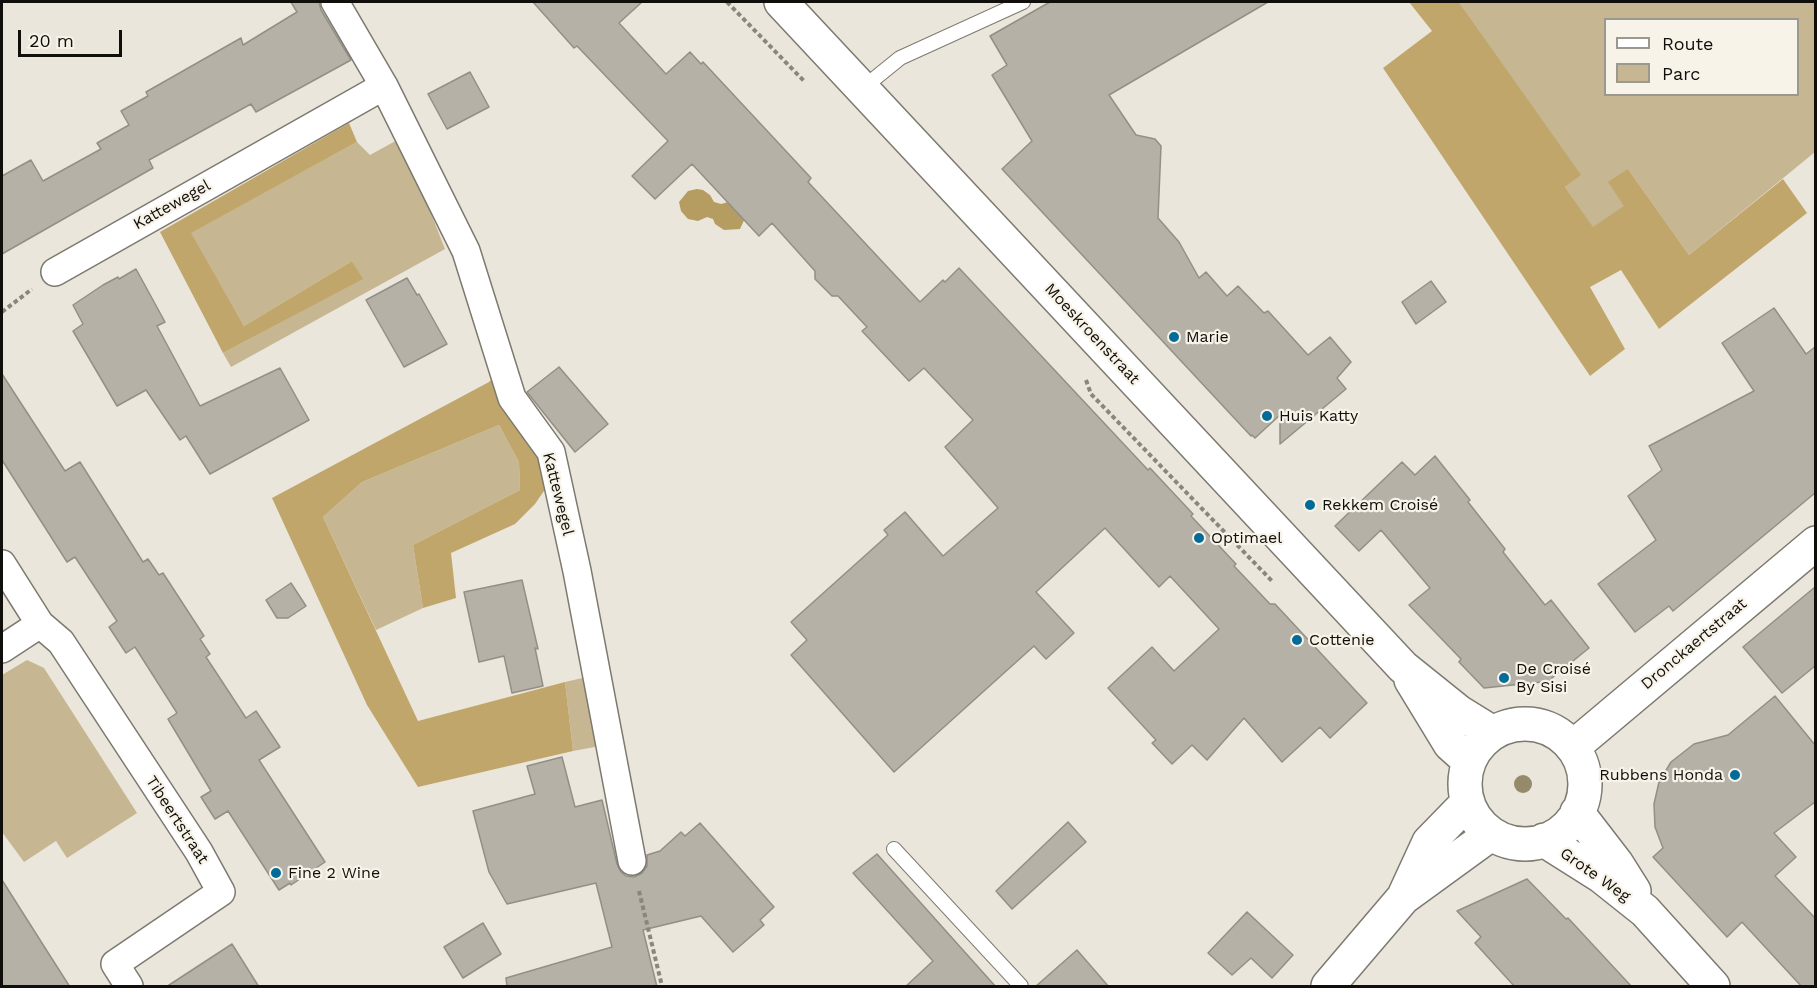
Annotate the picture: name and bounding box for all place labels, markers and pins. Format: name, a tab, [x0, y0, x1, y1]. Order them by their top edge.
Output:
place label: Marie	[1186, 327, 1229, 347]
marker: Marie	[1167, 330, 1181, 344]
place label: Huis Katty	[1279, 406, 1358, 426]
marker: Huis Katty	[1260, 409, 1274, 423]
place label: Rekkem Croisé	[1322, 495, 1438, 515]
marker: Rekkem Croisé	[1303, 498, 1317, 512]
place label: Optimael	[1211, 528, 1282, 548]
marker: Optimael	[1192, 531, 1206, 545]
place label: Cottenie	[1309, 630, 1374, 650]
marker: Cottenie	[1290, 633, 1304, 647]
place label: De Croisé By Sisi	[1516, 659, 1591, 697]
marker: De Croisé By Sisi	[1497, 671, 1511, 685]
place label: Rubbens Honda	[1599, 765, 1723, 785]
marker: Rubbens Honda	[1728, 768, 1742, 782]
place label: Fine 2 Wine	[288, 863, 380, 883]
marker: Fine 2 Wine	[269, 866, 283, 880]

